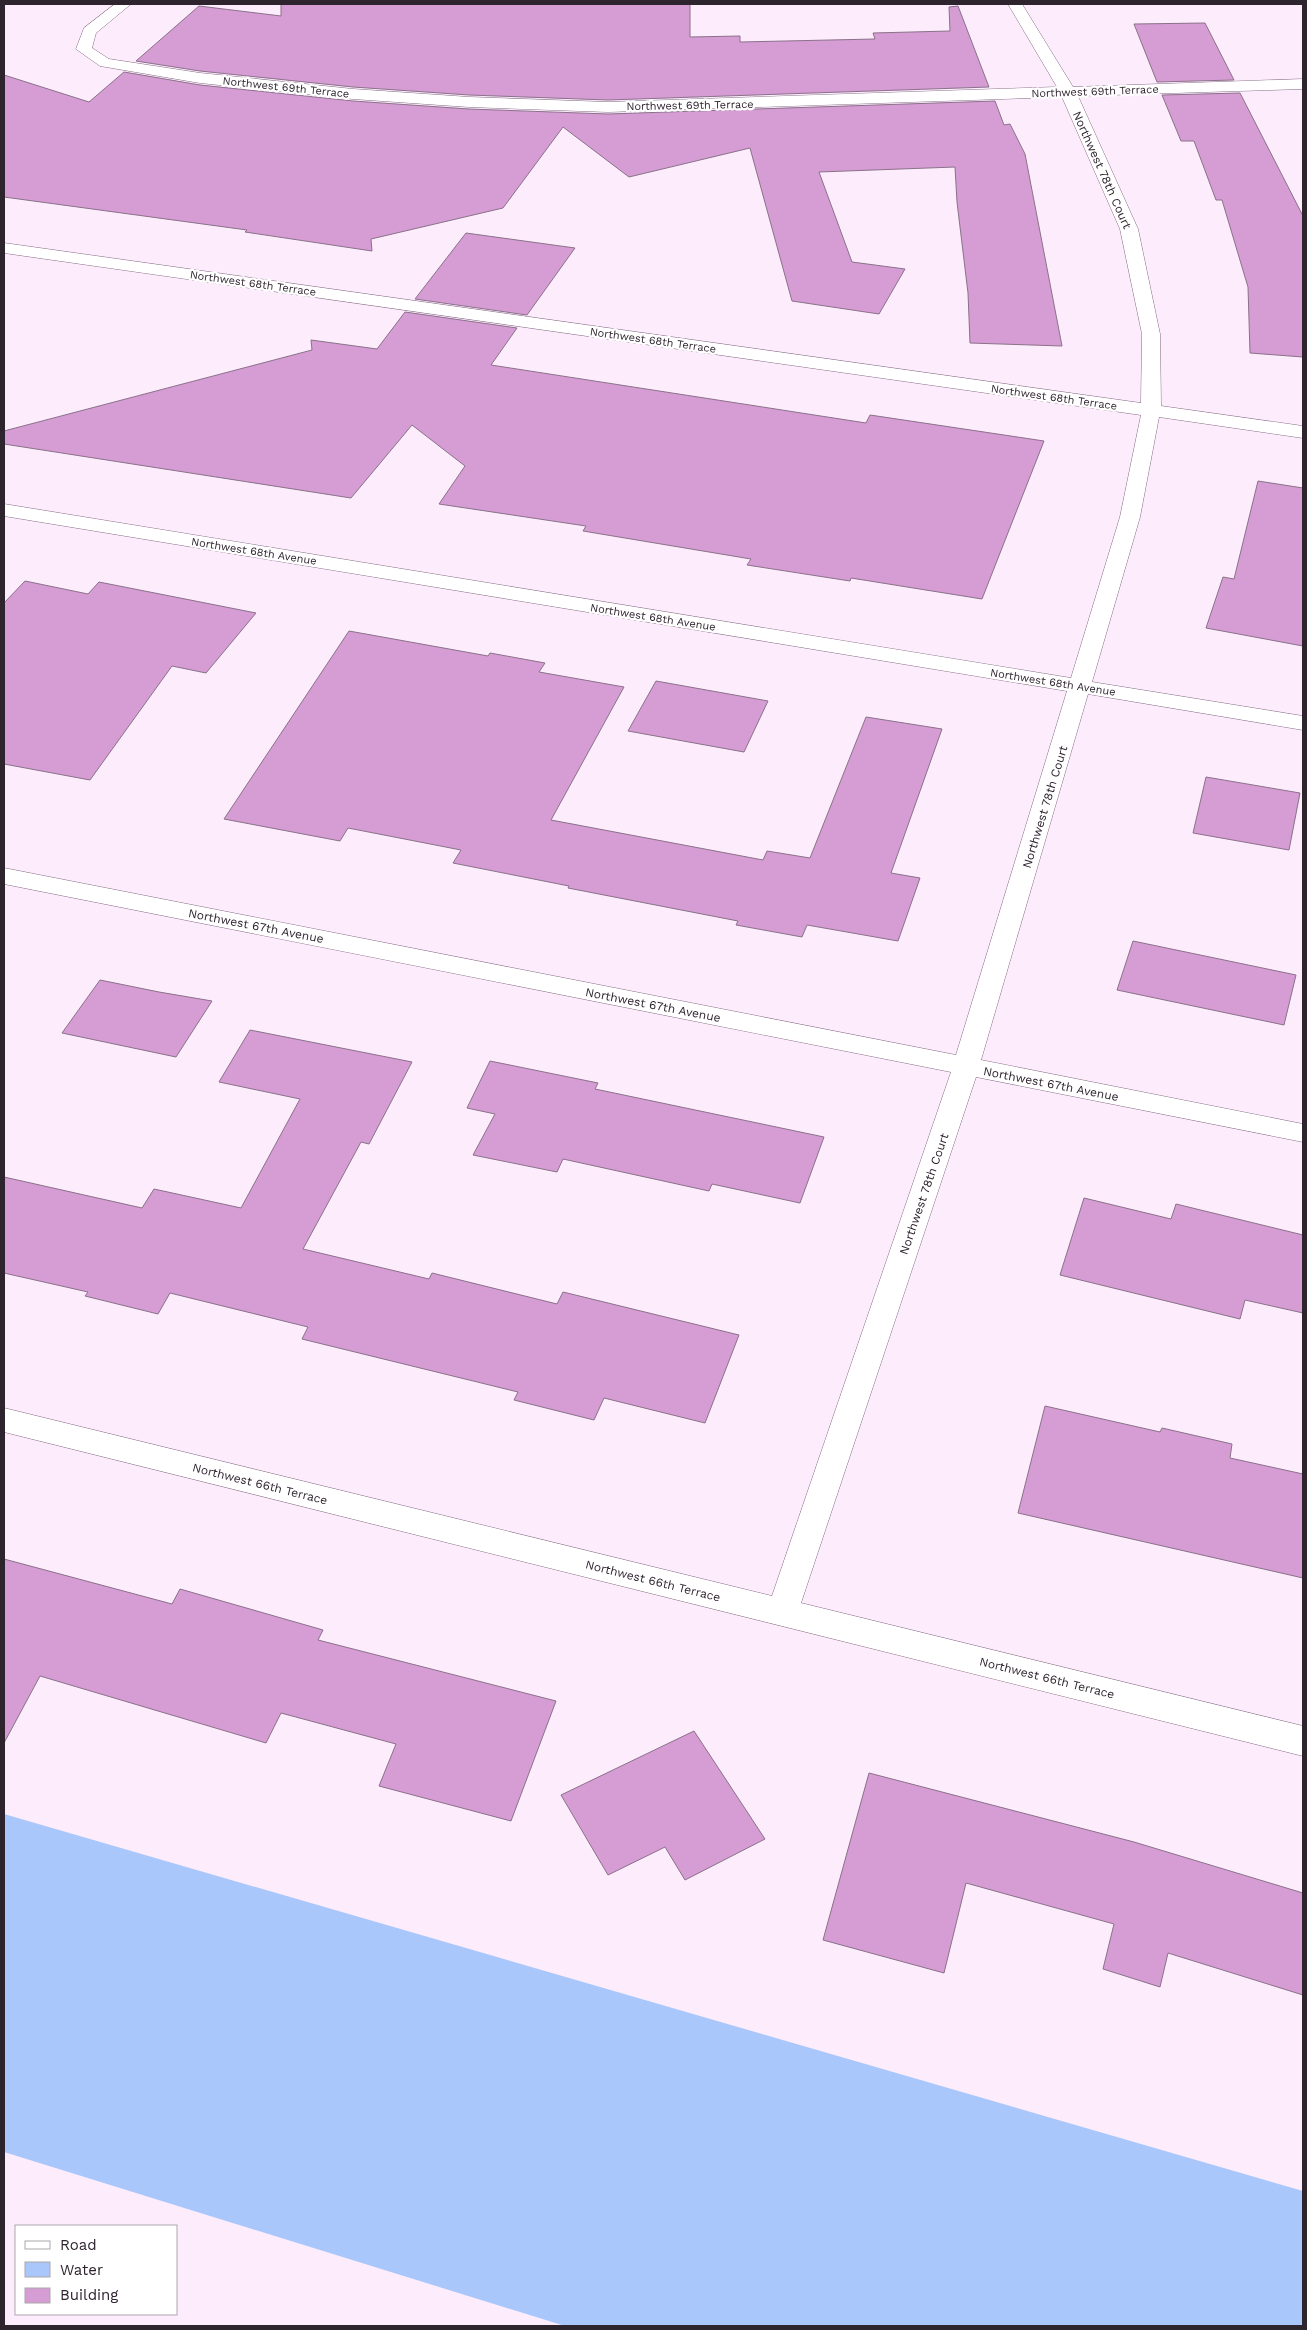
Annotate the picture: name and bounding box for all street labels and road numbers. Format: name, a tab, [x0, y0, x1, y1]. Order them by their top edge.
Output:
street label: Northwest 69th Terrace	[222, 74, 350, 101]
street label: Northwest 69th Terrace	[1031, 83, 1159, 100]
street label: Northwest 69th Terrace	[626, 98, 754, 113]
street label: Northwest 78th Court	[1070, 109, 1134, 231]
street label: Northwest 68th Terrace	[189, 268, 317, 299]
street label: Northwest 68th Terrace	[589, 325, 717, 356]
street label: Northwest 68th Terrace	[990, 382, 1118, 413]
street label: Northwest 68th Avenue	[190, 535, 318, 568]
street label: Northwest 68th Avenue	[589, 601, 717, 634]
street label: Northwest 68th Avenue	[989, 666, 1117, 699]
street label: Northwest 78th Court	[1020, 744, 1070, 870]
street label: Northwest 67th Avenue	[187, 906, 325, 946]
street label: Northwest 67th Avenue	[584, 985, 722, 1025]
street label: Northwest 67th Avenue	[982, 1064, 1120, 1104]
street label: Northwest 78th Court	[897, 1132, 951, 1256]
street label: Northwest 66th Terrace	[191, 1460, 329, 1508]
street label: Northwest 66th Terrace	[584, 1557, 722, 1605]
street label: Northwest 66th Terrace	[978, 1654, 1116, 1702]

